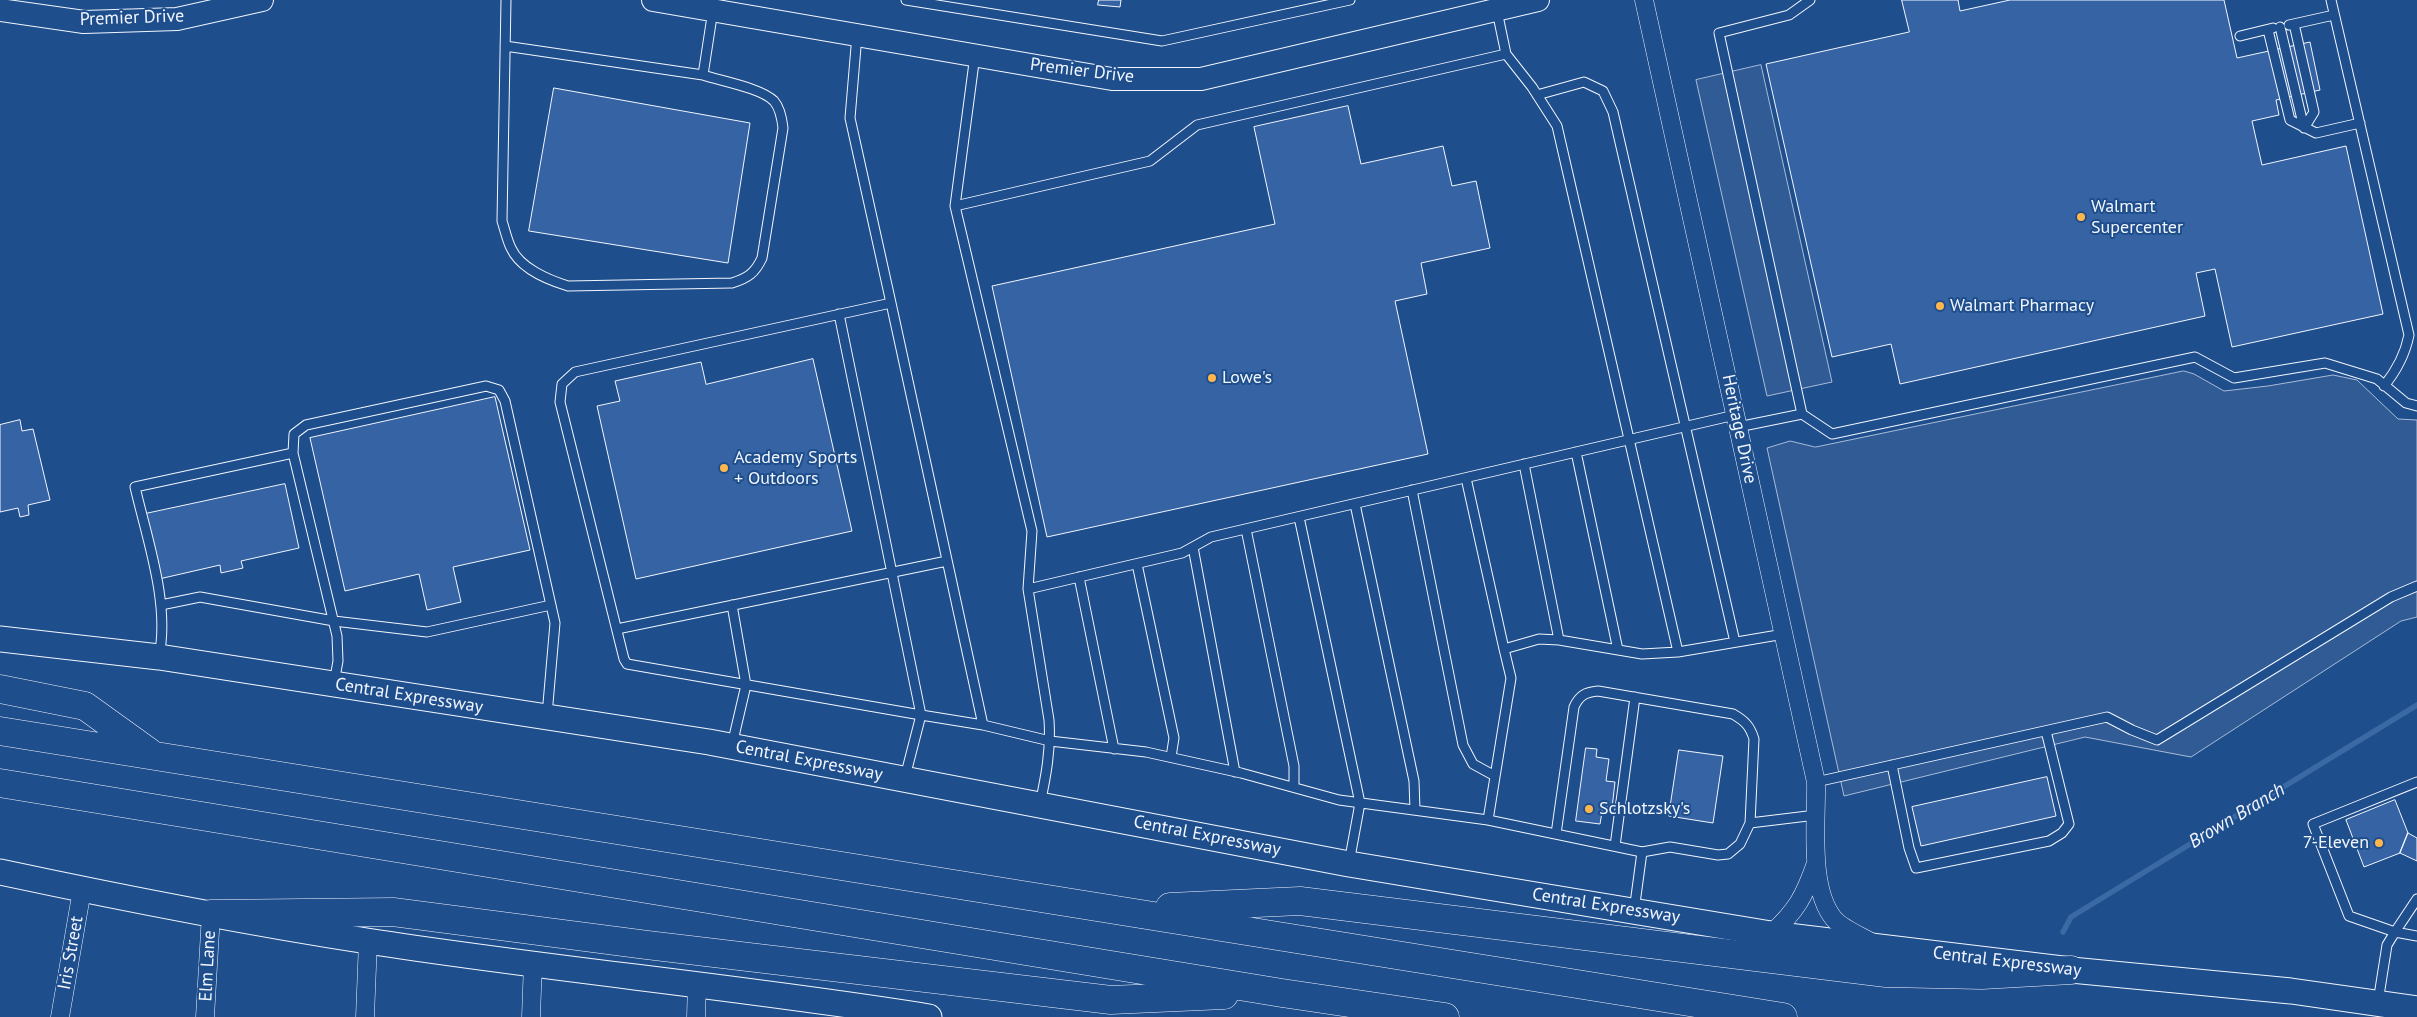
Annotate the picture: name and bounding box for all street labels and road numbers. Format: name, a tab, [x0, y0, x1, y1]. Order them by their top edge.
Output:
street label: Premier Drive	[79, 5, 185, 31]
street label: Premier Drive	[1029, 54, 1135, 88]
street label: Heritage Drive	[1717, 372, 1761, 486]
street label: Central Expressway	[333, 674, 485, 718]
street label: Central Expressway	[734, 736, 884, 786]
street label: Central Expressway	[1132, 811, 1282, 861]
street label: Central Expressway	[1530, 884, 1682, 928]
street label: Iris Street	[54, 914, 88, 992]
street label: Elm Lane	[195, 930, 221, 1002]
street label: Central Expressway	[1932, 942, 2082, 982]

